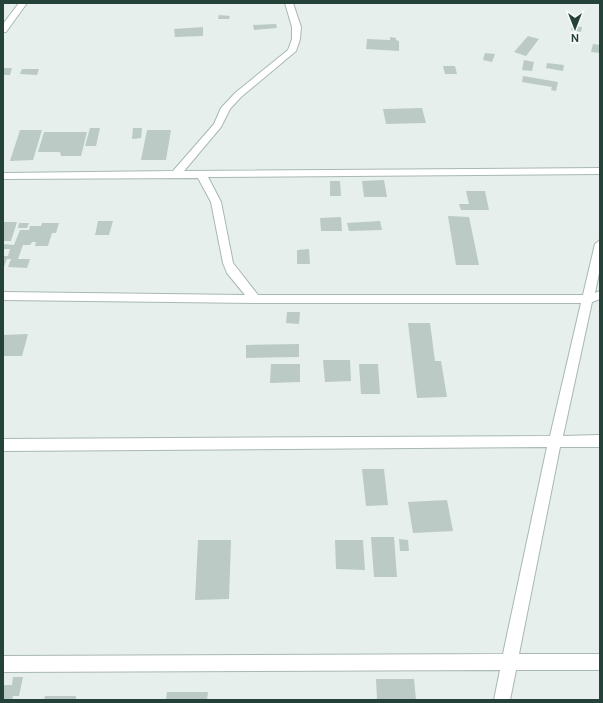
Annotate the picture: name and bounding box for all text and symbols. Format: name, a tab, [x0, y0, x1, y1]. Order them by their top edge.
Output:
north arrow	[555, 8, 595, 48]
text: N	[571, 31, 579, 45]

